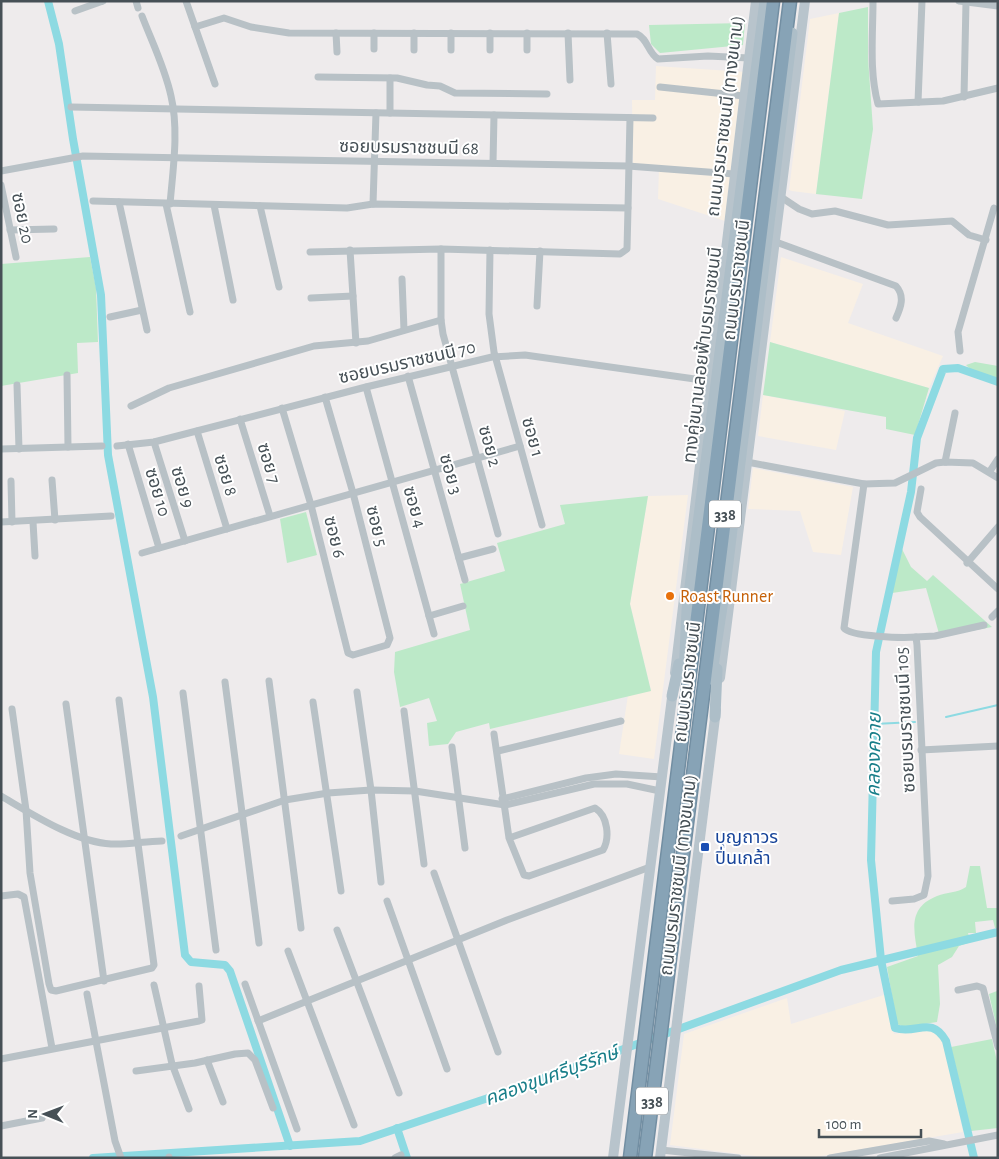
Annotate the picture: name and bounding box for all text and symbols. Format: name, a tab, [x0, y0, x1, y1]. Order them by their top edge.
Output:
street label: ถนนบรมราชชนนี (ทางขนาน)	[704, 14, 747, 218]
street label: ซอยบรมราชชนนี 68	[339, 137, 479, 158]
street label: ซอย 20	[8, 191, 36, 245]
street label: ถนนบรมราชชนนี	[720, 219, 753, 342]
street label: ทางคู่ขนานลอยฟ้าบรมราชชนนี	[679, 246, 727, 465]
street label: ซอยบรมราชชนนี 70	[337, 338, 477, 387]
street label: ซอย 1	[518, 415, 546, 459]
street label: ซอย 2	[475, 424, 504, 469]
street label: ซอย 7	[253, 441, 283, 486]
street label: ซอย 8	[210, 452, 240, 498]
street label: ซอย 3	[436, 452, 464, 497]
street label: ซอย 9	[167, 464, 197, 510]
street label: ซอย 10	[141, 466, 173, 519]
street label: ซอย 4	[400, 484, 429, 531]
road number: 338	[709, 500, 741, 528]
street label: ซอย 5	[362, 504, 390, 549]
street label: ซอย 6	[320, 514, 348, 560]
place label: Roast Runner	[680, 588, 773, 606]
marker: Roast Runner	[664, 590, 676, 602]
street label: ถนนบรมราชชนนี	[671, 621, 704, 744]
street label: ซอยบรมราชชนนี 105	[892, 647, 919, 793]
water label: คลองควาย	[864, 711, 885, 797]
street label: ถนนบรมราชชนนี (ทางขนาน)	[657, 773, 700, 977]
place label: บุญถาวร ปิ่นเกล้า	[715, 829, 778, 868]
marker: บุญถาวร ปิ่นเกล้า	[699, 841, 711, 853]
water label: คลองขุนศรีบุรีรักษ์	[482, 1042, 625, 1110]
road number: 338	[636, 1088, 668, 1114]
north arrow	[20, 1089, 70, 1139]
scale bar	[819, 1106, 922, 1138]
text: N	[26, 1109, 40, 1119]
text: 100 m	[826, 1117, 861, 1132]

